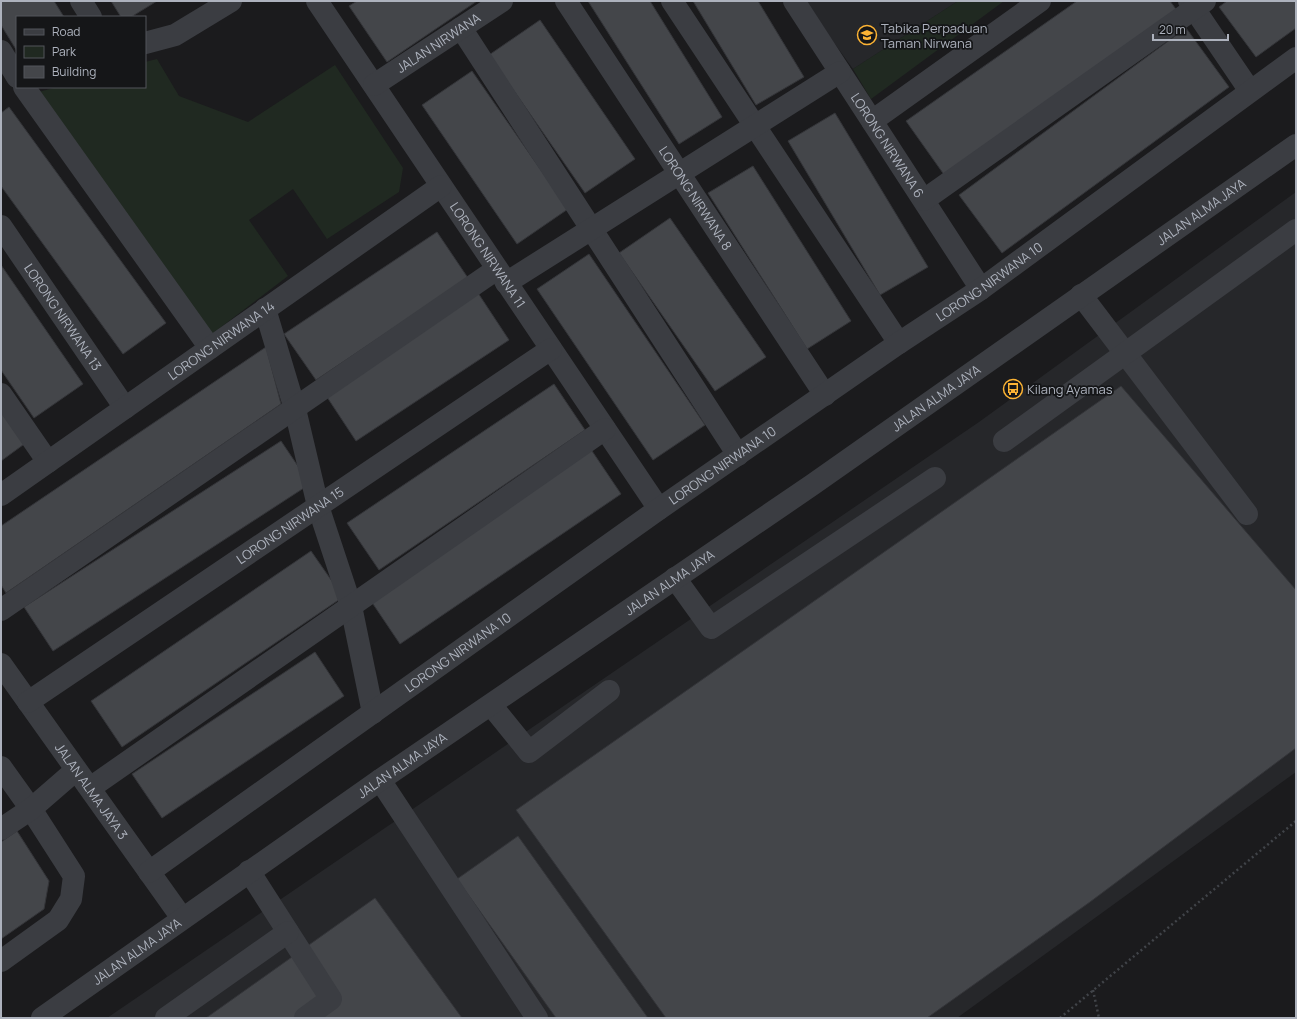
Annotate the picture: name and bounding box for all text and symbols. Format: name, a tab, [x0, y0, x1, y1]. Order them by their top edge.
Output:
street label: JALAN NIRWANA	[393, 9, 484, 77]
legend	[16, 16, 146, 88]
scale bar	[1153, 16, 1228, 42]
place label: Tabika Perpaduan Taman Nirwana	[881, 19, 987, 52]
text: 20 m	[1159, 21, 1186, 38]
text: Road	[52, 23, 80, 40]
school or university icon: Tabika Perpaduan Taman Nirwana	[856, 24, 878, 46]
text: Park	[52, 43, 77, 60]
text: Building	[52, 63, 96, 80]
street label: LORONG NIRWANA 6	[847, 89, 928, 201]
street label: LORONG NIRWANA 8	[655, 143, 736, 254]
street label: JALAN ALMA JAYA	[1153, 174, 1249, 249]
street label: LORONG NIRWANA 11	[446, 199, 530, 311]
street label: LORONG NIRWANA 10	[932, 238, 1046, 325]
street label: LORONG NIRWANA 13	[20, 260, 106, 374]
street label: LORONG NIRWANA 14	[164, 297, 278, 384]
street label: JALAN ALMA JAYA	[888, 360, 984, 435]
bus stop icon: Kilang Ayamas	[1002, 378, 1024, 400]
place label: Kilang Ayamas	[1027, 380, 1113, 398]
street label: LORONG NIRWANA 10	[665, 422, 780, 509]
street label: LORONG NIRWANA 15	[233, 482, 347, 568]
street label: JALAN ALMA JAYA	[621, 545, 718, 619]
street label: LORONG NIRWANA 10	[401, 608, 515, 696]
street label: JALAN ALMA JAYA	[354, 728, 450, 802]
street label: JALAN ALMA JAYA 3	[51, 739, 132, 843]
street label: JALAN ALMA JAYA	[89, 914, 185, 989]

